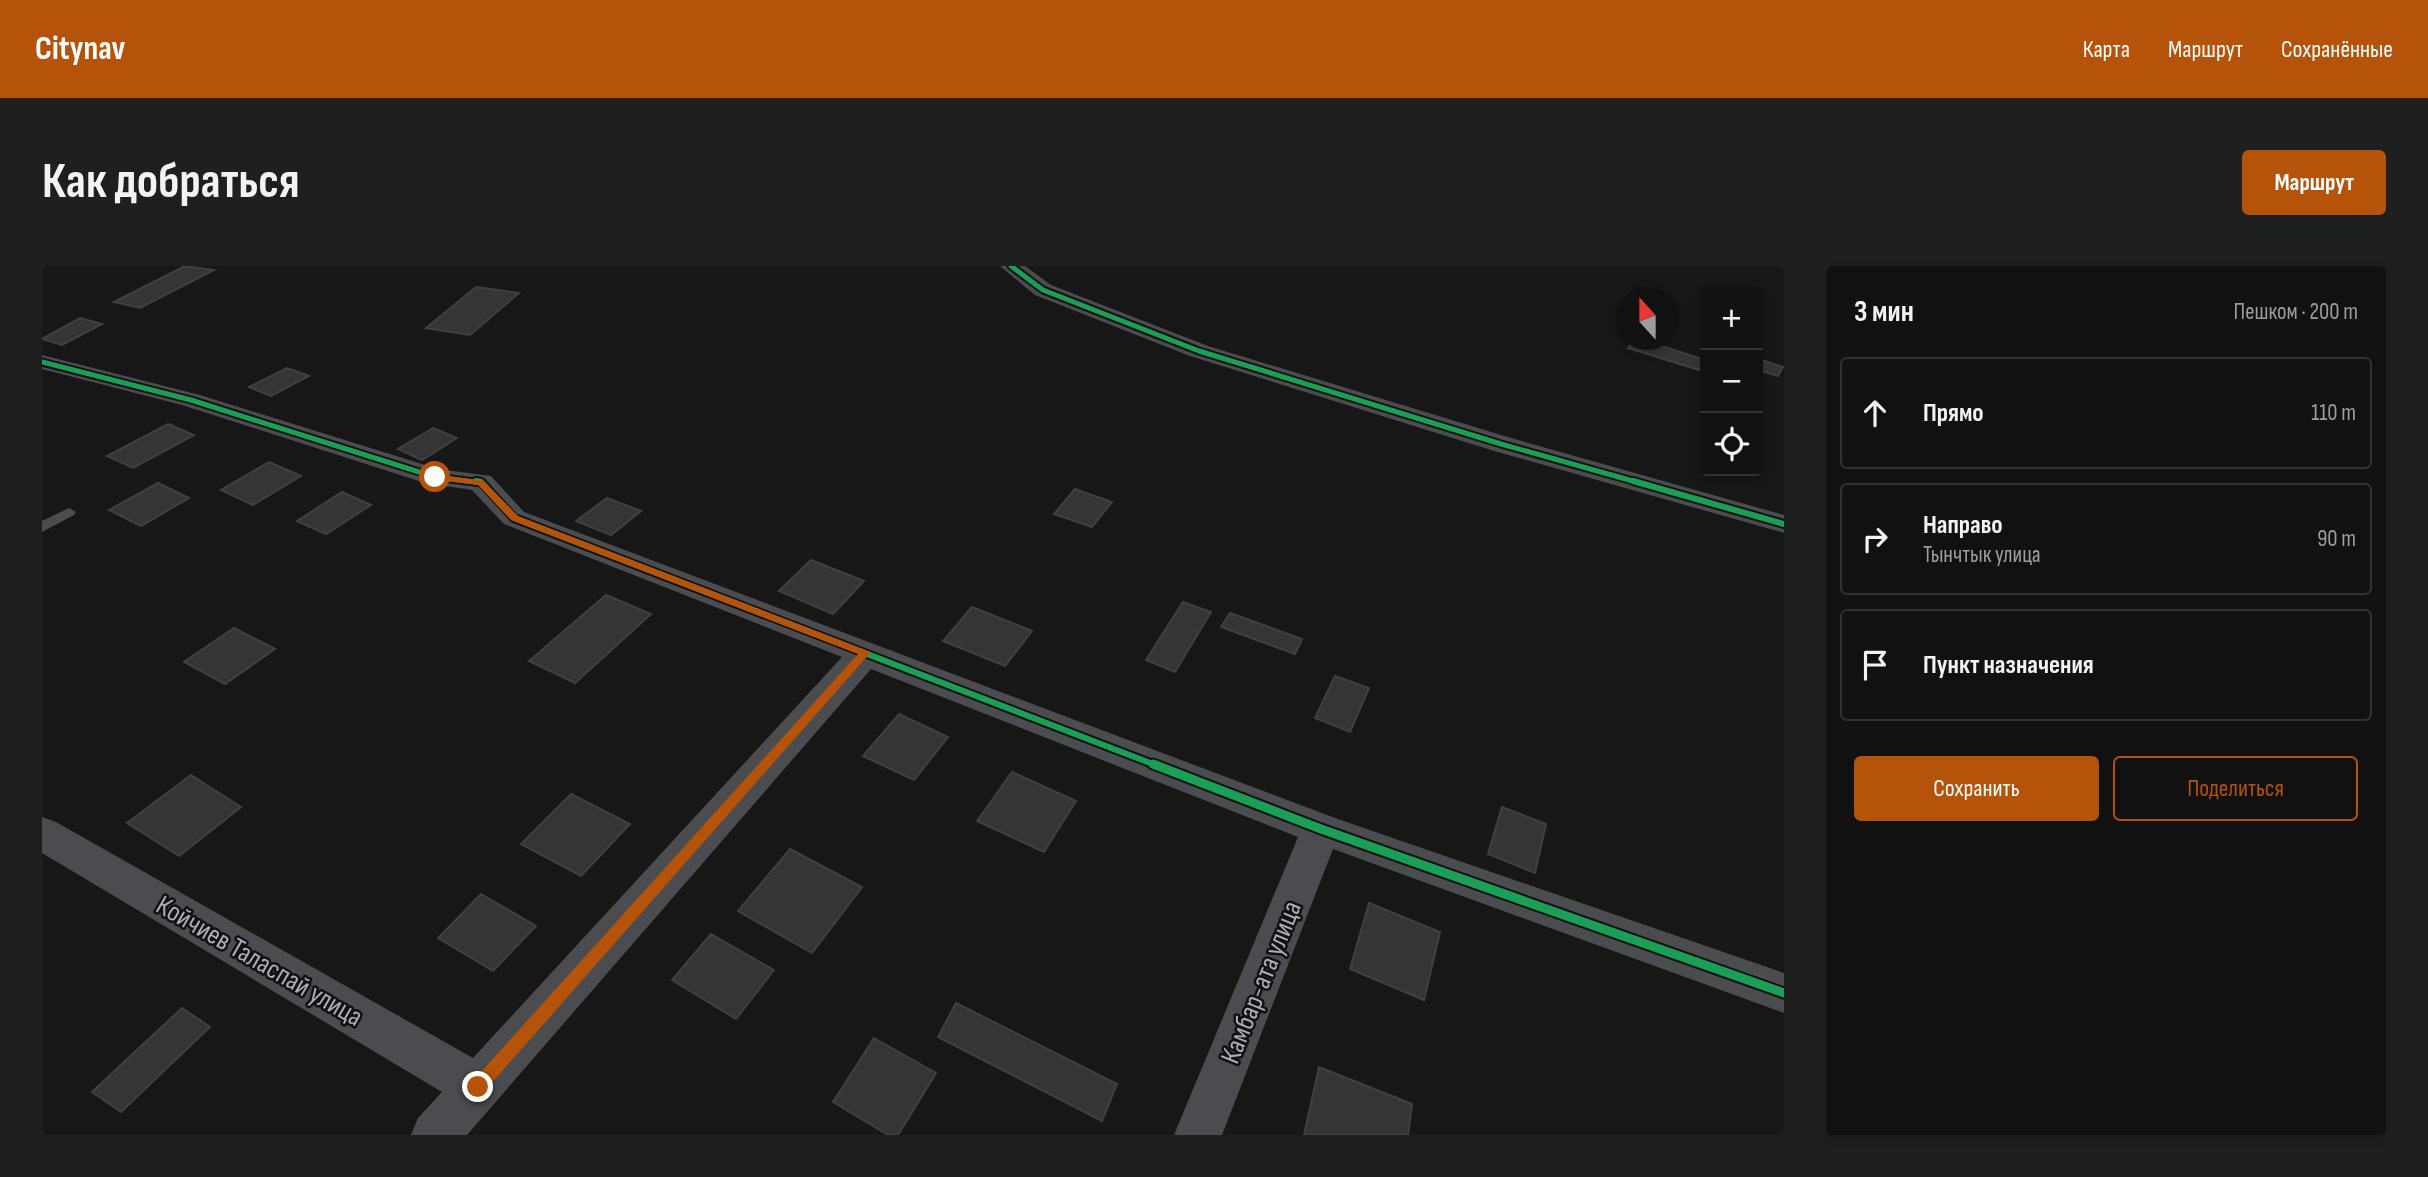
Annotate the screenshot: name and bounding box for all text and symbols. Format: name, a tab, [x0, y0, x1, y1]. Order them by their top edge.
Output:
text: Citynav	[35, 29, 125, 69]
text: Карта	[2083, 35, 2130, 64]
text: Маршрут	[2168, 35, 2243, 64]
text: Сохранённые	[2281, 35, 2393, 64]
button: Маршрут	[2242, 150, 2386, 215]
text: Как добраться	[42, 153, 300, 212]
north arrow	[1616, 287, 1679, 350]
map controls	[1700, 287, 1763, 476]
button: +	[1700, 287, 1763, 350]
text: 3 мин	[1854, 294, 1914, 330]
text: Пешком · 200 m	[2234, 298, 2358, 326]
button: −	[1700, 350, 1763, 413]
icon: ahead	[1856, 394, 1894, 432]
text: Прямо	[1923, 398, 1984, 429]
text: 110 m	[2311, 399, 2356, 427]
button: locate	[1700, 413, 1763, 476]
route start	[419, 461, 450, 492]
text: Направо	[1923, 510, 2002, 541]
icon: right	[1856, 520, 1894, 558]
text: 90 m	[2317, 525, 2356, 553]
text: Тынчтык улица	[1923, 541, 2041, 569]
icon: arrive	[1856, 646, 1894, 684]
text: Пункт назначения	[1923, 650, 2094, 681]
button: Сохранить	[1854, 756, 2099, 821]
button: Поделиться	[2113, 756, 2358, 821]
street label: Койчиев Таласпай улица	[150, 889, 368, 1034]
street label: Камбар-ата улица	[1214, 897, 1309, 1069]
route end	[462, 1071, 493, 1102]

